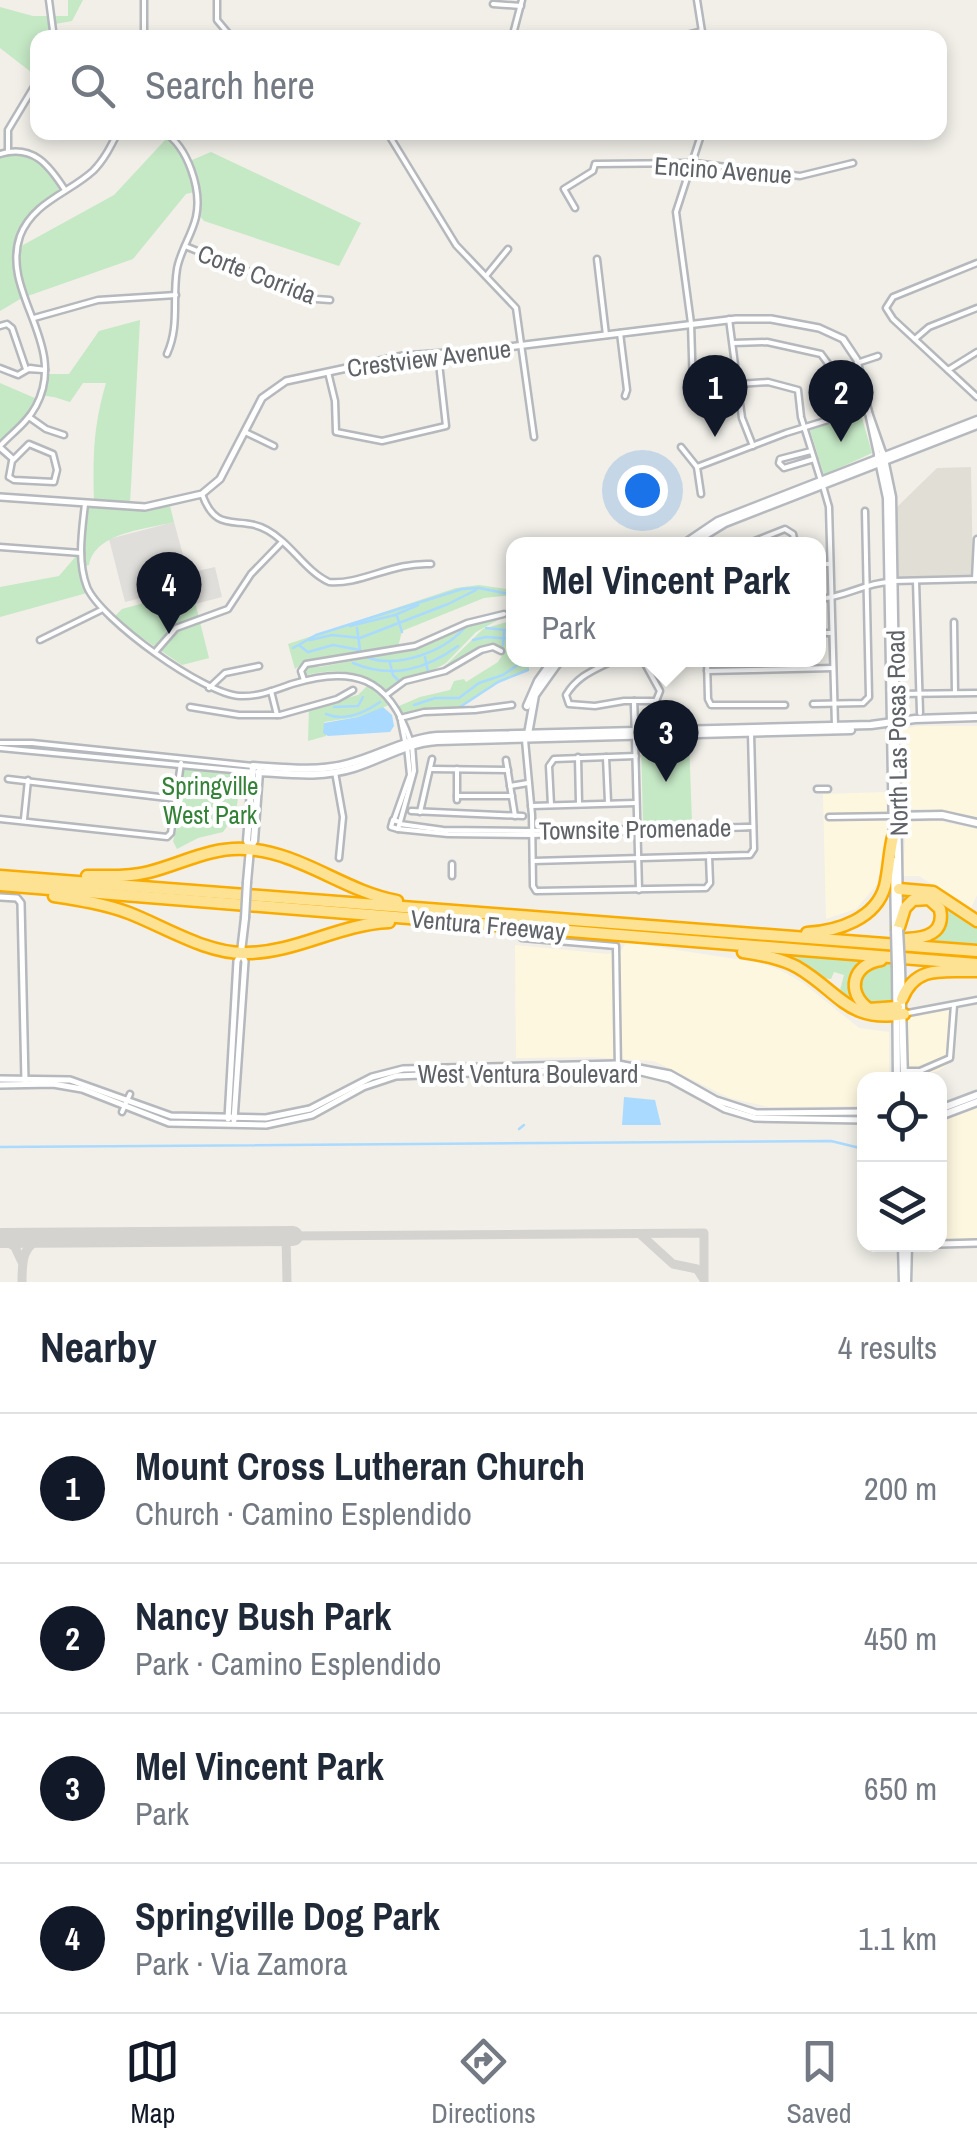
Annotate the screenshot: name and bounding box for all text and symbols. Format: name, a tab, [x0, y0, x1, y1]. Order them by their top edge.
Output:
search box	[30, 30, 947, 140]
icon: search	[65, 58, 120, 113]
text: Search here	[145, 60, 315, 111]
street label: Encino Avenue	[653, 148, 793, 192]
street label: Corte Corrida	[193, 236, 322, 312]
street label: Crestview Avenue	[345, 331, 513, 385]
pin: 1	[682, 354, 748, 437]
pin: 2	[808, 360, 874, 442]
your location	[617, 465, 668, 516]
popup	[506, 537, 826, 667]
pin: 4	[136, 552, 202, 634]
text: Mel Vincent Park	[542, 555, 790, 606]
text: Park	[542, 606, 596, 649]
street label: North Las Posas Road	[878, 630, 916, 836]
pin: 3	[634, 700, 698, 782]
park label: Springville West Park	[162, 769, 258, 832]
street label: Townsite Promenade	[538, 810, 732, 848]
street label: Ventura Freeway	[409, 901, 567, 949]
street label: West Ventura Boulevard	[418, 1057, 638, 1091]
map controls	[857, 1072, 947, 1252]
button: locate	[857, 1072, 947, 1162]
button: layers	[857, 1162, 947, 1252]
text: Nearby	[40, 1319, 157, 1375]
text: 4 results	[838, 1326, 937, 1369]
text: Mount Cross Lutheran Church	[135, 1441, 585, 1492]
text: 1	[65, 1467, 80, 1510]
text: 200 m	[864, 1467, 937, 1510]
text: Church · Camino Esplendido	[135, 1492, 472, 1535]
text: Nancy Bush Park	[135, 1591, 391, 1642]
text: 2	[65, 1617, 80, 1660]
text: 450 m	[864, 1617, 937, 1660]
text: Park · Camino Esplendido	[135, 1642, 441, 1685]
text: Mel Vincent Park	[135, 1741, 384, 1792]
text: 3	[65, 1767, 80, 1810]
text: 650 m	[864, 1767, 937, 1810]
text: Park	[135, 1792, 189, 1835]
text: Springville Dog Park	[135, 1891, 440, 1942]
text: 4	[65, 1917, 80, 1960]
text: 1.1 km	[858, 1917, 937, 1960]
text: Park · Via Zamora	[135, 1942, 347, 1985]
tab: Map	[125, 2034, 180, 2132]
tab: Directions	[431, 2034, 536, 2132]
tab: Saved	[787, 2034, 852, 2132]

